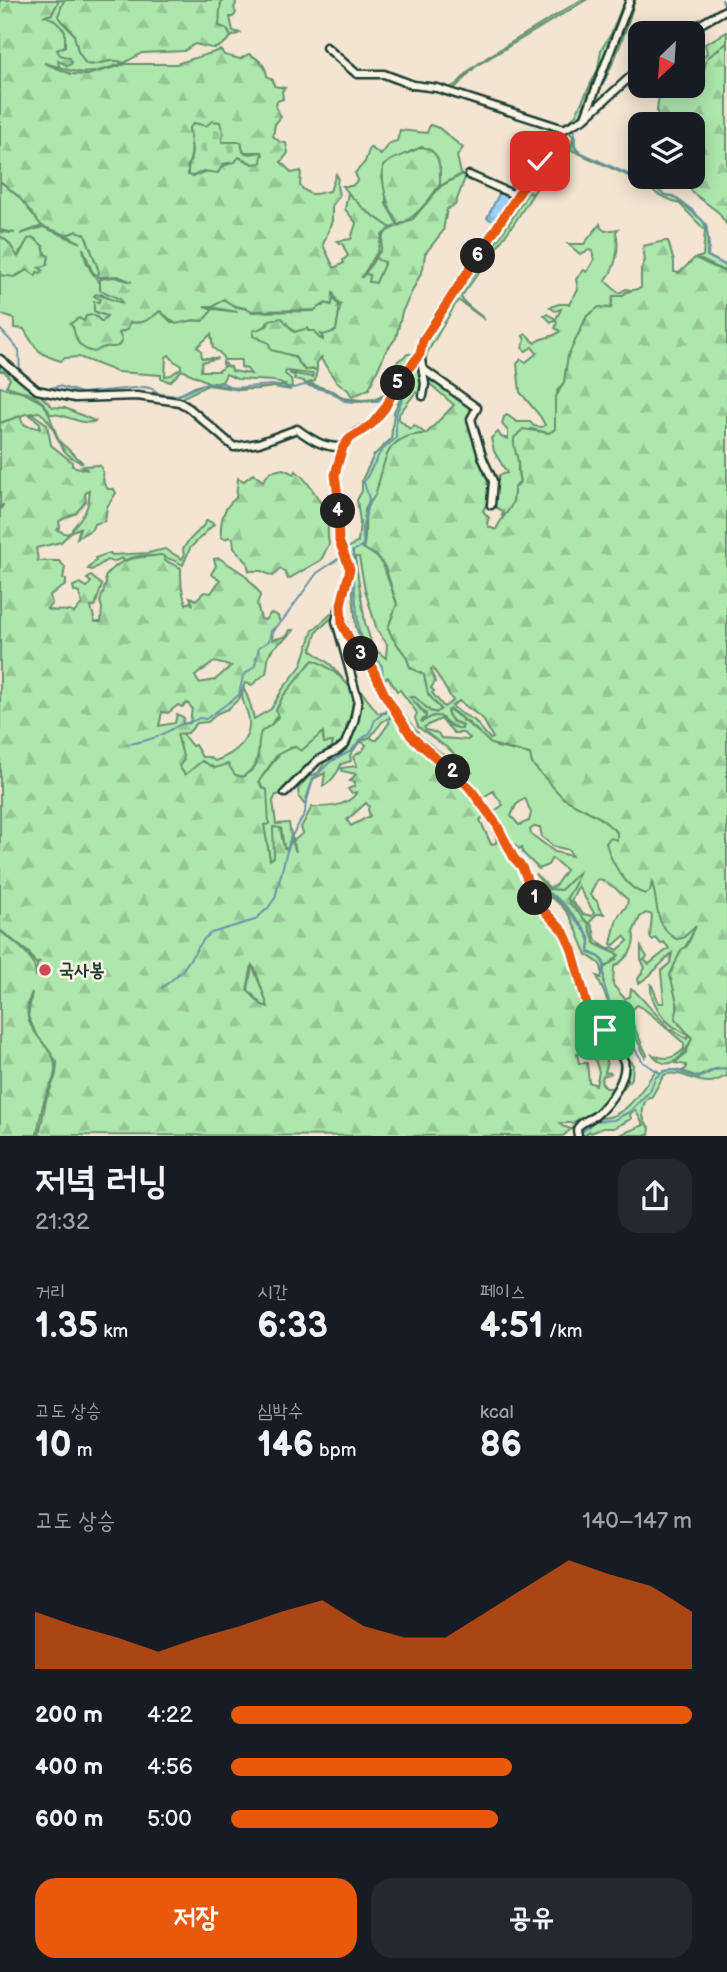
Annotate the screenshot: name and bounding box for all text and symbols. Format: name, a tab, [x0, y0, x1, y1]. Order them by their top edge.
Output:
north arrow	[628, 21, 705, 98]
map controls	[628, 21, 705, 189]
button: layers	[628, 112, 705, 189]
pin	[510, 131, 570, 191]
icon: check	[521, 142, 559, 180]
pin: 6	[461, 238, 496, 274]
text: 6	[472, 244, 483, 267]
pin: 5	[380, 366, 416, 400]
text: 5	[392, 371, 403, 394]
pin: 4	[320, 494, 356, 528]
text: 4	[332, 499, 343, 522]
pin: 3	[344, 636, 378, 672]
text: 3	[355, 642, 366, 665]
pin: 2	[435, 754, 470, 790]
text: 2	[447, 760, 458, 783]
pin: 1	[518, 880, 552, 916]
text: 1	[531, 886, 539, 909]
place label: 국사봉	[59, 959, 105, 982]
marker: 국사봉	[37, 962, 53, 978]
pin	[575, 1000, 635, 1060]
icon: arrive	[586, 1011, 624, 1049]
text: 저녁 러닝	[35, 1159, 168, 1204]
button: share	[618, 1159, 692, 1233]
text: 21:32	[35, 1208, 90, 1236]
text: 거리	[35, 1281, 66, 1304]
text: 시간	[257, 1281, 288, 1304]
text: 페이스	[480, 1281, 526, 1304]
text: 1.35	[35, 1305, 98, 1348]
text: 6:33	[257, 1305, 328, 1348]
text: 4:51	[480, 1305, 544, 1348]
text: km	[98, 1320, 128, 1343]
text: /km	[544, 1320, 582, 1343]
text: 고도 상승	[35, 1400, 101, 1423]
text: 심박수	[257, 1400, 303, 1423]
text: kcal	[480, 1401, 514, 1424]
text: 10	[35, 1424, 72, 1467]
text: 146	[257, 1424, 314, 1467]
text: 86	[480, 1424, 522, 1467]
text: m	[72, 1439, 92, 1462]
text: bpm	[314, 1439, 356, 1462]
text: 고도 상승	[35, 1507, 115, 1535]
text: 140–147 m	[582, 1507, 692, 1535]
text: 200 m	[35, 1701, 103, 1729]
text: 4:22	[147, 1701, 193, 1729]
text: 400 m	[35, 1753, 103, 1781]
text: 4:56	[147, 1753, 193, 1781]
text: 600 m	[35, 1805, 103, 1833]
text: 5:00	[147, 1805, 192, 1833]
button: 저장	[35, 1878, 357, 1958]
button: 공유	[371, 1878, 692, 1958]

